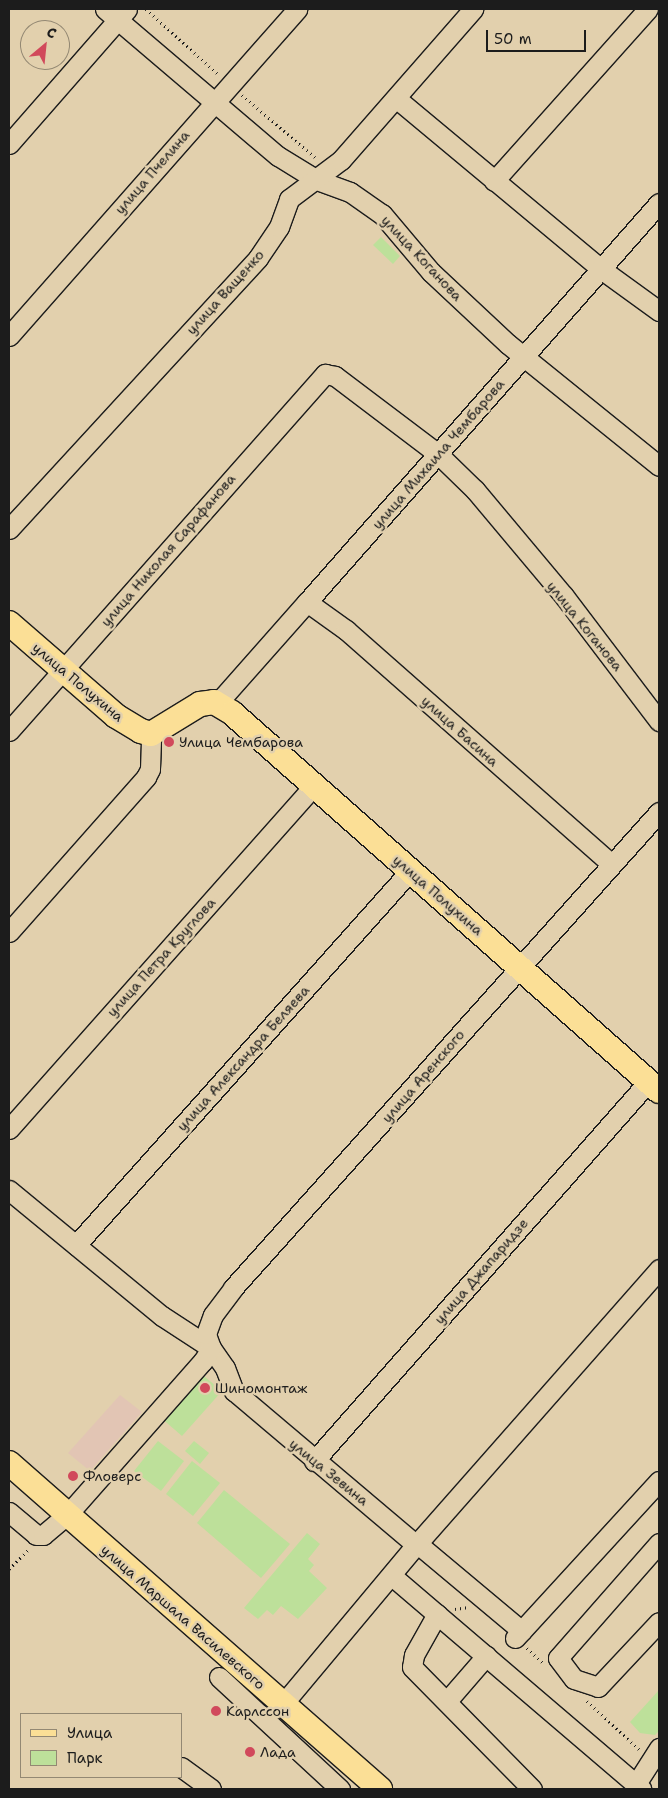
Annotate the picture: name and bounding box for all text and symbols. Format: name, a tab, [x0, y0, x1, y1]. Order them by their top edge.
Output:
north arrow	[20, 20, 70, 70]
scale bar	[488, 20, 588, 52]
text: С	[44, 23, 60, 43]
text: 50 m	[494, 29, 532, 49]
street label: улица Пчелина	[111, 127, 193, 217]
street label: улица Коганова	[378, 212, 466, 304]
street label: улица Ващенко	[183, 246, 267, 338]
street label: улица Михаила Чембарова	[368, 376, 508, 532]
street label: улица Николая Сарафанова	[97, 470, 239, 630]
street label: улица Коганова	[544, 578, 626, 674]
street label: улица Полухина	[29, 639, 127, 725]
street label: улица Басина	[418, 692, 502, 770]
place label: Улица Чембарова	[179, 734, 303, 750]
marker: Улица Чембарова	[163, 736, 175, 748]
street label: улица Полухина	[390, 851, 486, 939]
street label: улица Петра Круглова	[103, 894, 219, 1020]
street label: улица Александра Беляева	[173, 982, 313, 1134]
street label: улица Аренского	[378, 1026, 468, 1126]
street label: улица Джапаридзе	[431, 1215, 531, 1327]
place label: Шиномонтаж	[215, 1380, 307, 1396]
marker: Шиномонтаж	[199, 1382, 211, 1394]
street label: улица Зевина	[286, 1435, 372, 1509]
place label: Фловерс	[83, 1468, 141, 1484]
marker: Фловерс	[67, 1470, 79, 1482]
street label: улица Маршала Василевского	[98, 1541, 268, 1693]
place label: Карлссон	[226, 1703, 289, 1719]
marker: Карлссон	[210, 1705, 222, 1717]
legend	[20, 1713, 182, 1778]
text: Улица	[67, 1723, 112, 1743]
place label: Лада	[260, 1744, 296, 1760]
marker: Лада	[244, 1746, 256, 1758]
text: Парк	[67, 1748, 103, 1768]

